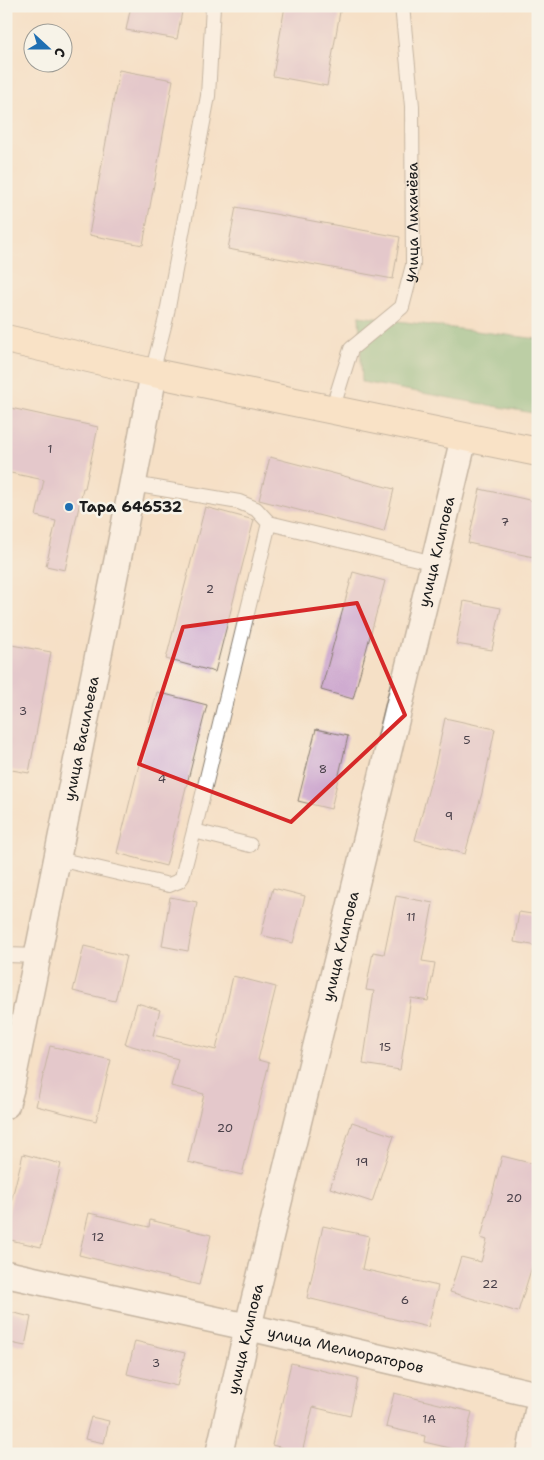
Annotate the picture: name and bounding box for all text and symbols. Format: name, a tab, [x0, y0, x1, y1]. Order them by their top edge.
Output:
north arrow	[22, 22, 72, 72]
text: С	[50, 45, 70, 60]
street label: улица Лихачёва	[399, 161, 423, 285]
house number: 1	[47, 441, 53, 457]
street label: улица Клипова	[414, 494, 460, 609]
place label: Тара 646532	[79, 497, 183, 517]
marker: Тара 646532	[63, 501, 75, 513]
house number: 7	[501, 514, 509, 530]
house number: 2	[206, 581, 214, 597]
street label: улица Васильева	[59, 674, 104, 803]
house number: 3	[19, 703, 27, 719]
house number: 5	[463, 732, 471, 748]
house number: 8	[319, 761, 327, 777]
house number: 4	[158, 771, 166, 787]
house number: 9	[445, 808, 453, 824]
street label: улица Клипова	[318, 888, 364, 1004]
house number: 11	[406, 909, 416, 925]
house number: 15	[379, 1039, 391, 1055]
house number: 20	[217, 1120, 233, 1136]
house number: 19	[356, 1154, 368, 1170]
house number: 20	[506, 1190, 522, 1206]
house number: 12	[92, 1229, 104, 1245]
house number: 22	[482, 1276, 498, 1292]
street label: улица Клипова	[223, 1281, 268, 1396]
house number: 6	[401, 1292, 409, 1308]
street label: улица Мелиораторов	[266, 1322, 426, 1378]
house number: 3	[152, 1355, 160, 1371]
house number: 1А	[422, 1411, 436, 1427]

